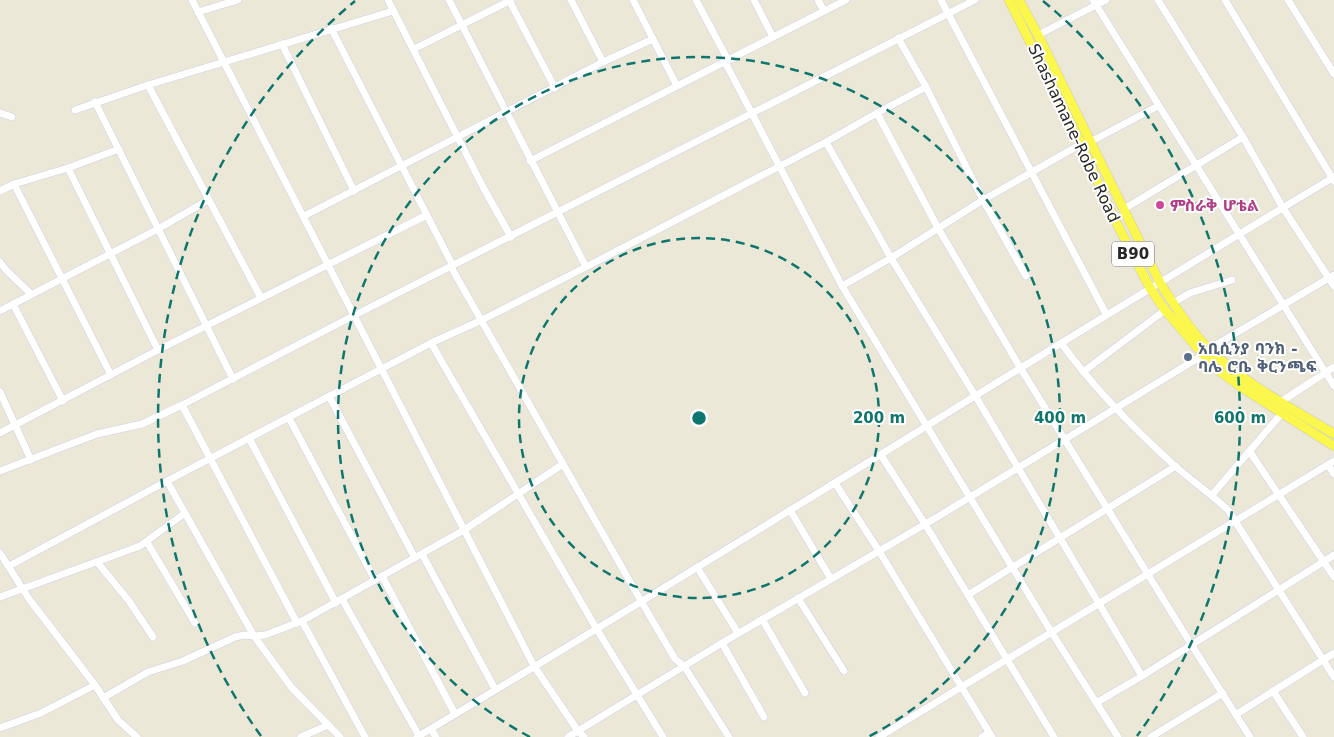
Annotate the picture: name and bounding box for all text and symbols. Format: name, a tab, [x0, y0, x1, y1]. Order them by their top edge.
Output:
street label: Shashamane-Robe Road	[1024, 41, 1124, 225]
place label: ምስራቅ ሆቴል	[1170, 196, 1259, 215]
marker: ምስራቅ ሆቴል	[1154, 199, 1166, 211]
road number: B90	[1112, 242, 1154, 266]
place label: አቢሲንያ ባንክ - ባሌ ሮቤ ቅርንጫፍ	[1198, 339, 1317, 376]
marker: አቢሲንያ ባንክ - ባሌ ሮቤ ቅርንጫፍ	[1182, 351, 1194, 363]
centre of rings	[690, 409, 708, 427]
text: 200 m	[853, 409, 905, 427]
text: 400 m	[1034, 409, 1086, 427]
text: 600 m	[1214, 409, 1266, 427]

